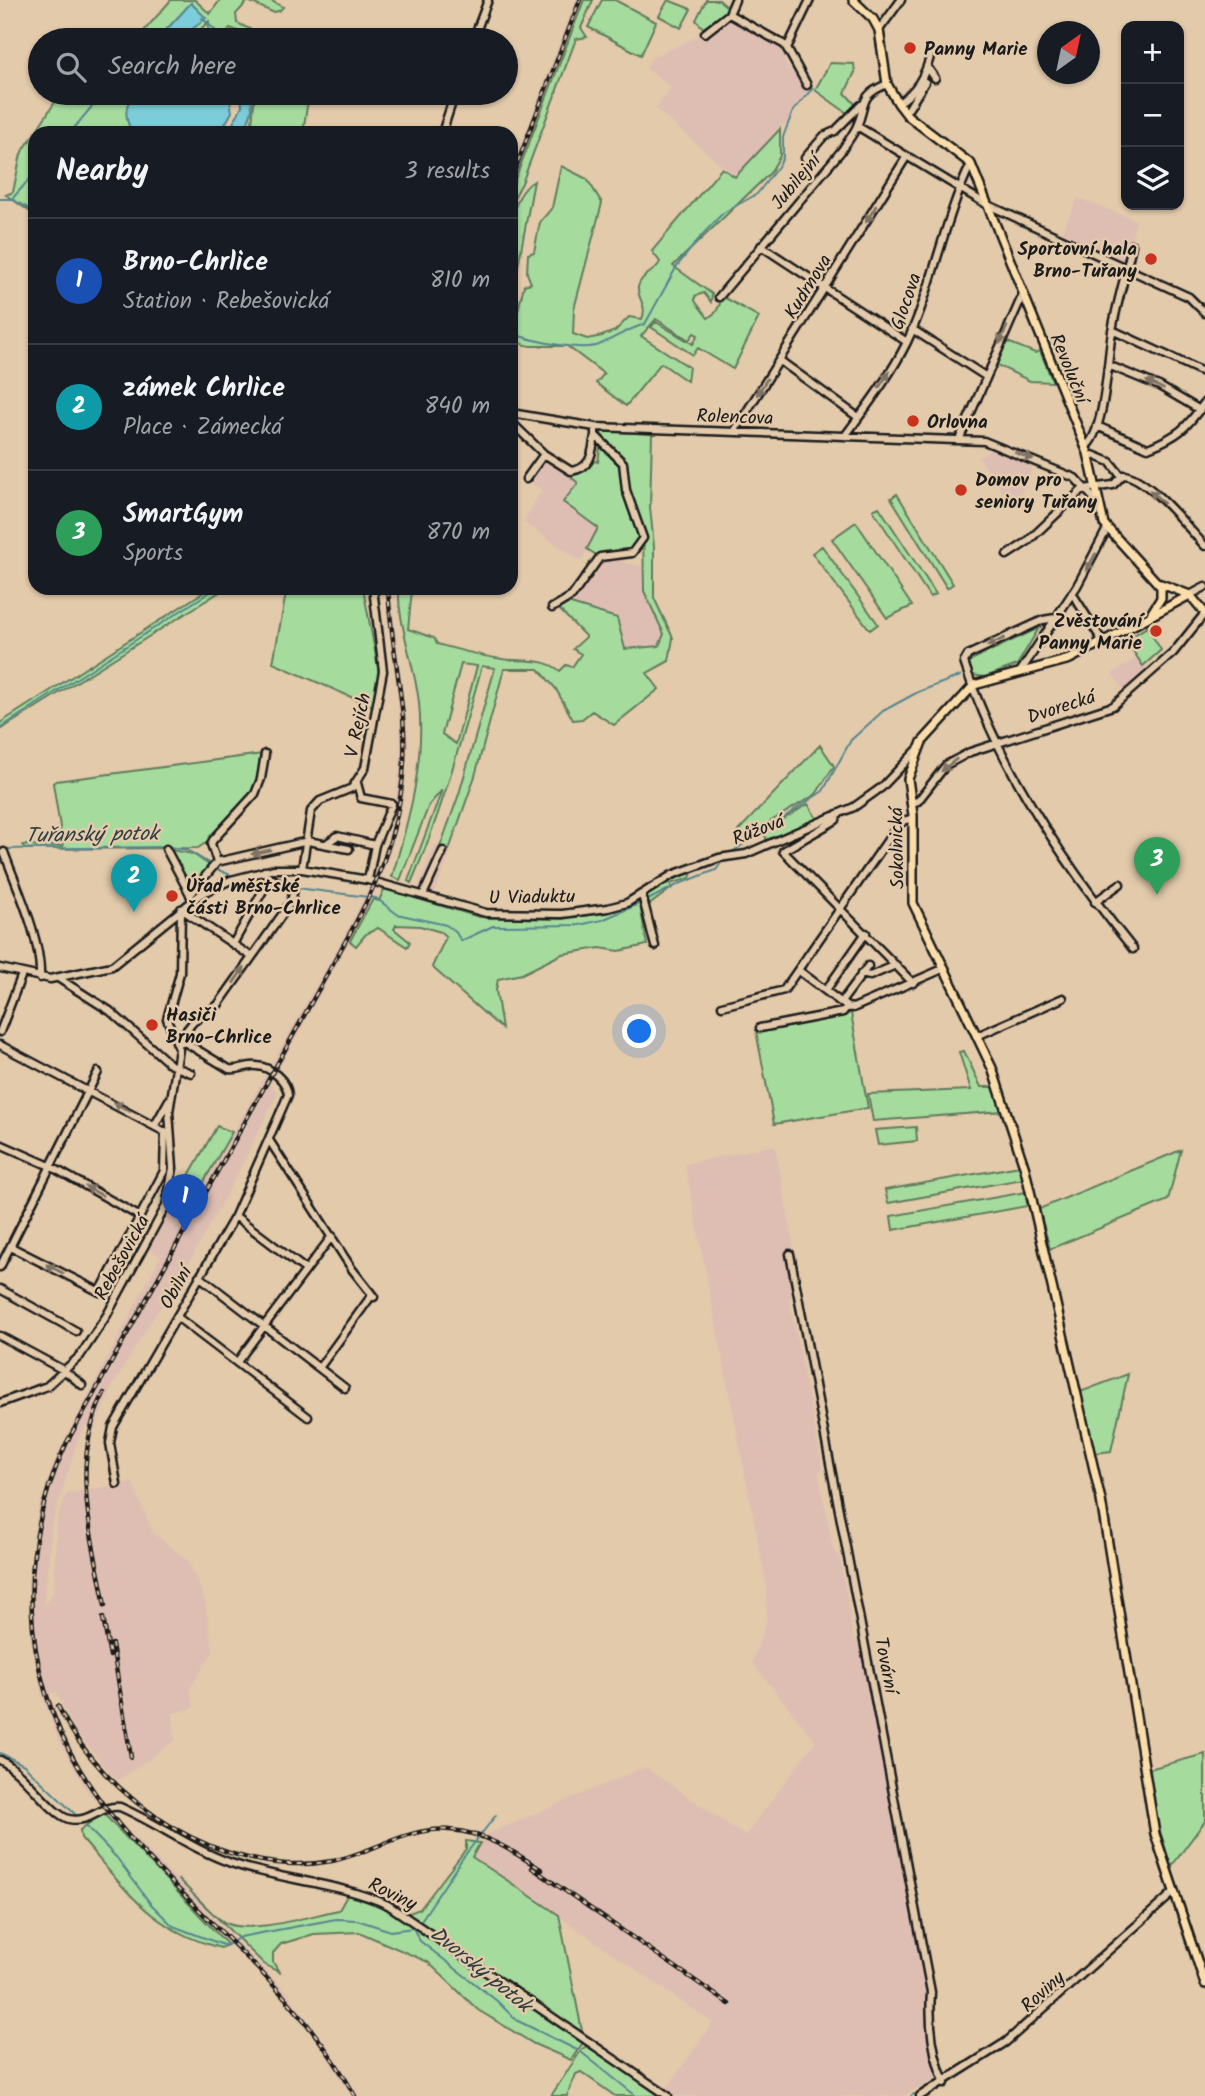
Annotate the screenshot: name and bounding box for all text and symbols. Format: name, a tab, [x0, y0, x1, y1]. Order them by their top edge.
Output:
north arrow	[1037, 21, 1100, 84]
map controls	[1121, 21, 1184, 210]
button: +	[1121, 21, 1184, 84]
search box	[28, 28, 518, 105]
place label: Panny Marie	[924, 35, 1028, 65]
marker: Panny Marie	[902, 40, 918, 56]
text: Search here	[108, 46, 236, 88]
icon: search	[52, 48, 90, 86]
button: −	[1121, 84, 1184, 147]
street label: Jubilejní	[764, 145, 831, 217]
button: layers	[1121, 147, 1184, 210]
text: Nearby	[56, 148, 148, 196]
text: 3 results	[404, 154, 490, 190]
one-way arrow	[864, 205, 877, 224]
place label: Sportovní hala Brno-Tuřany	[1018, 235, 1137, 287]
text: Brno-Chrlice	[123, 242, 268, 284]
street label: Kudrnova	[777, 249, 840, 325]
marker: Sportovní hala Brno-Tuřany	[1143, 251, 1159, 267]
text: 1	[76, 263, 82, 299]
text: 810 m	[430, 263, 490, 299]
street label: Glocova	[883, 269, 931, 334]
text: Station · Rebešovická	[123, 284, 329, 320]
one-way arrow	[997, 324, 1008, 345]
street label: Revoluční	[1041, 329, 1097, 412]
text: zámek Chrlice	[123, 368, 285, 410]
one-way arrow	[877, 371, 890, 390]
one-way arrow	[756, 377, 769, 397]
one-way arrow	[1145, 379, 1165, 391]
text: 2	[72, 389, 86, 425]
text: 840 m	[424, 389, 490, 425]
street label: Rolencova	[696, 402, 774, 434]
place label: Orlovna	[927, 408, 988, 438]
text: Place · Zámecká	[123, 410, 282, 446]
marker: Orlovna	[905, 413, 921, 429]
one-way arrow	[1014, 451, 1035, 462]
place label: Domov pro seniory Tuřany	[975, 466, 1097, 518]
marker: Domov pro seniory Tuřany	[953, 482, 969, 498]
one-way arrow	[1149, 490, 1166, 506]
text: SmartGym	[123, 494, 243, 536]
text: 3	[73, 515, 85, 551]
text: 870 m	[427, 515, 490, 551]
text: Sports	[123, 536, 183, 572]
one-way arrow	[1085, 552, 1097, 571]
place label: Zvěstování Panny Marie	[1038, 607, 1145, 659]
marker: Zvěstování Panny Marie	[1148, 623, 1164, 639]
one-way arrow	[986, 636, 1006, 647]
street label: Dvorecká	[1024, 682, 1101, 733]
street label: V Rejích	[337, 690, 380, 761]
one-way arrow	[941, 758, 959, 773]
street label: Sokolnická	[882, 805, 914, 889]
street label: Růžová	[728, 806, 791, 855]
water label: Tuřanský potok	[25, 818, 162, 853]
pin: 3	[1134, 837, 1180, 895]
one-way arrow	[250, 847, 272, 858]
pin: 2	[111, 854, 157, 912]
place label: Úřad městské části Brno-Chrlice	[186, 872, 341, 924]
street label: U Viaduktu	[489, 882, 576, 914]
marker: Úřad městské části Brno-Chrlice	[164, 888, 180, 904]
one-way arrow	[232, 966, 246, 984]
place label: Hasiči Brno-Chrlice	[166, 1001, 272, 1053]
your location	[622, 1014, 656, 1048]
marker: Hasiči Brno-Chrlice	[144, 1017, 160, 1033]
one-way arrow	[112, 1102, 132, 1113]
pin: 1	[162, 1174, 208, 1232]
one-way arrow	[84, 1185, 104, 1197]
street label: Rebešovická	[87, 1208, 160, 1306]
street label: Obilní	[153, 1258, 203, 1315]
one-way arrow	[45, 1264, 65, 1275]
street label: Tovární	[865, 1635, 906, 1699]
street label: Roviny	[363, 1870, 423, 1920]
water label: Dvorský potok	[422, 1919, 541, 2024]
street label: Roviny	[1014, 1963, 1073, 2021]

